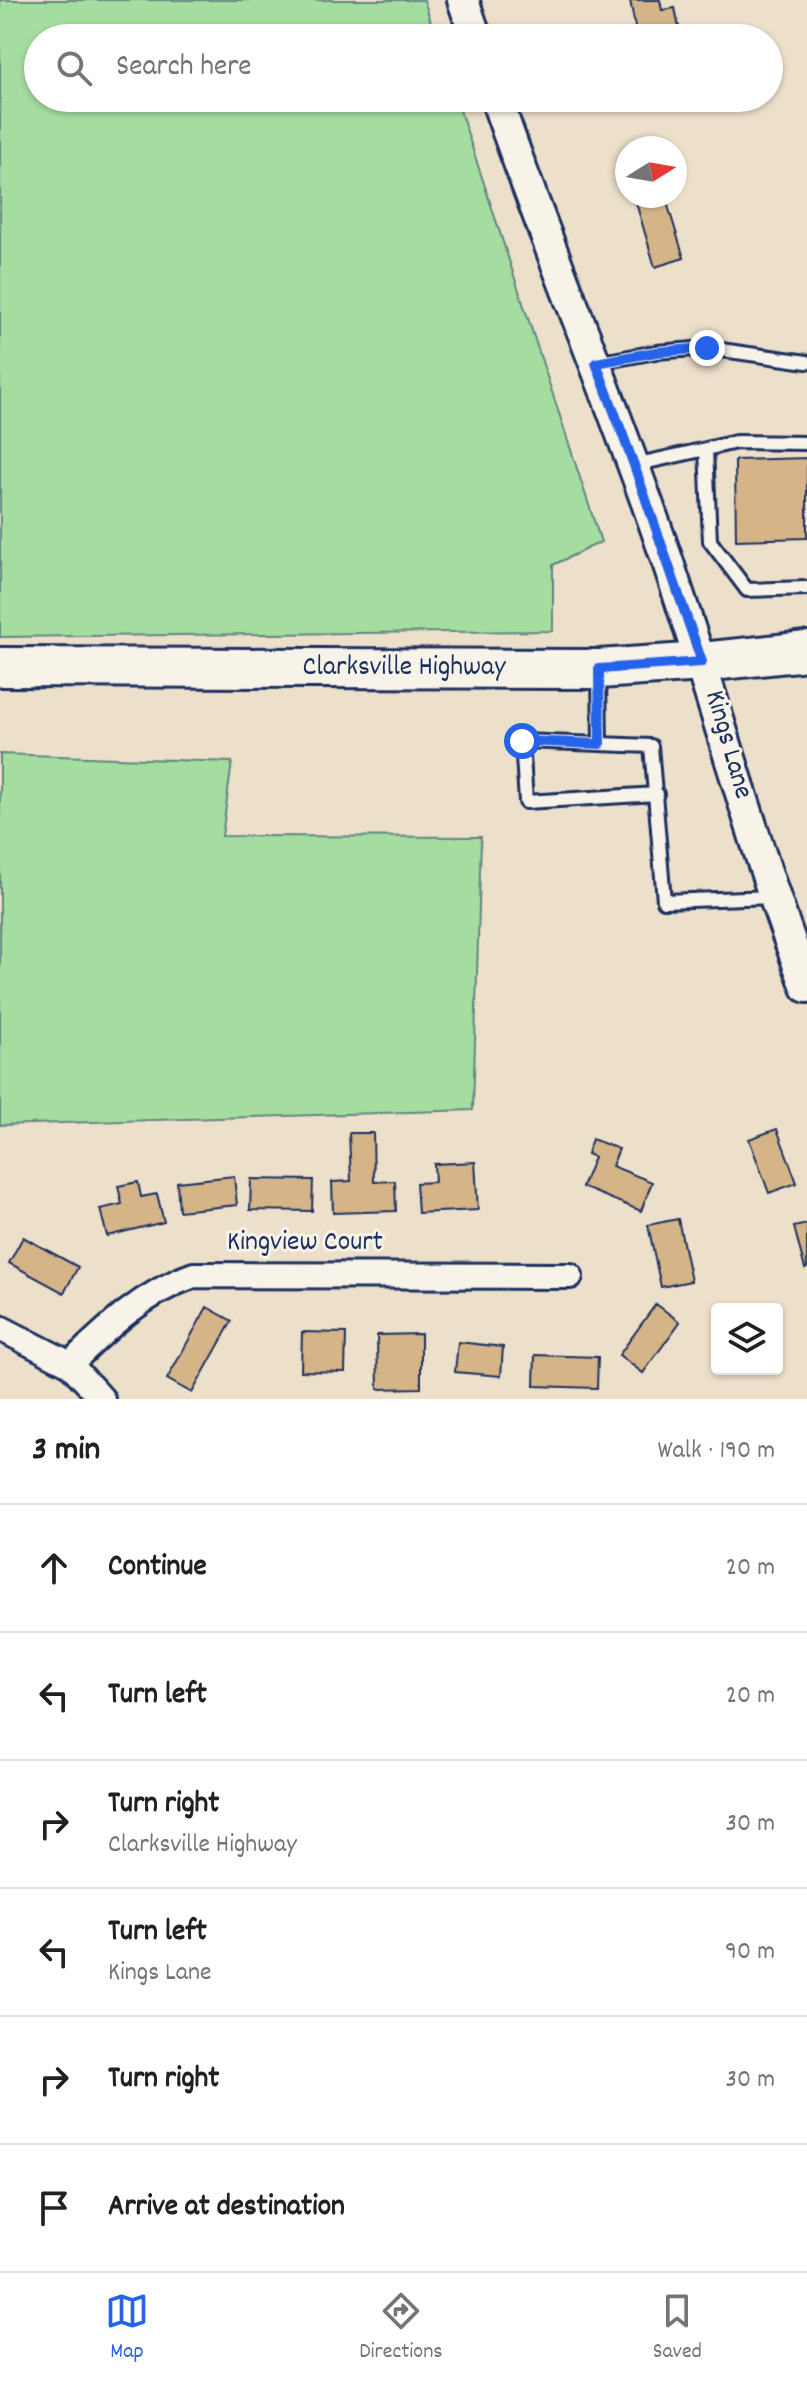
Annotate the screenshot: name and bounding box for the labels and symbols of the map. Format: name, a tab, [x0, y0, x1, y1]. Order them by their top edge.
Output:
north arrow	[615, 136, 687, 208]
route end	[689, 330, 725, 366]
street label: Clarksville Highway	[302, 649, 506, 689]
street label: Kings Lane	[692, 686, 762, 804]
route start	[504, 723, 540, 759]
street label: Kingview Court	[227, 1224, 383, 1264]

